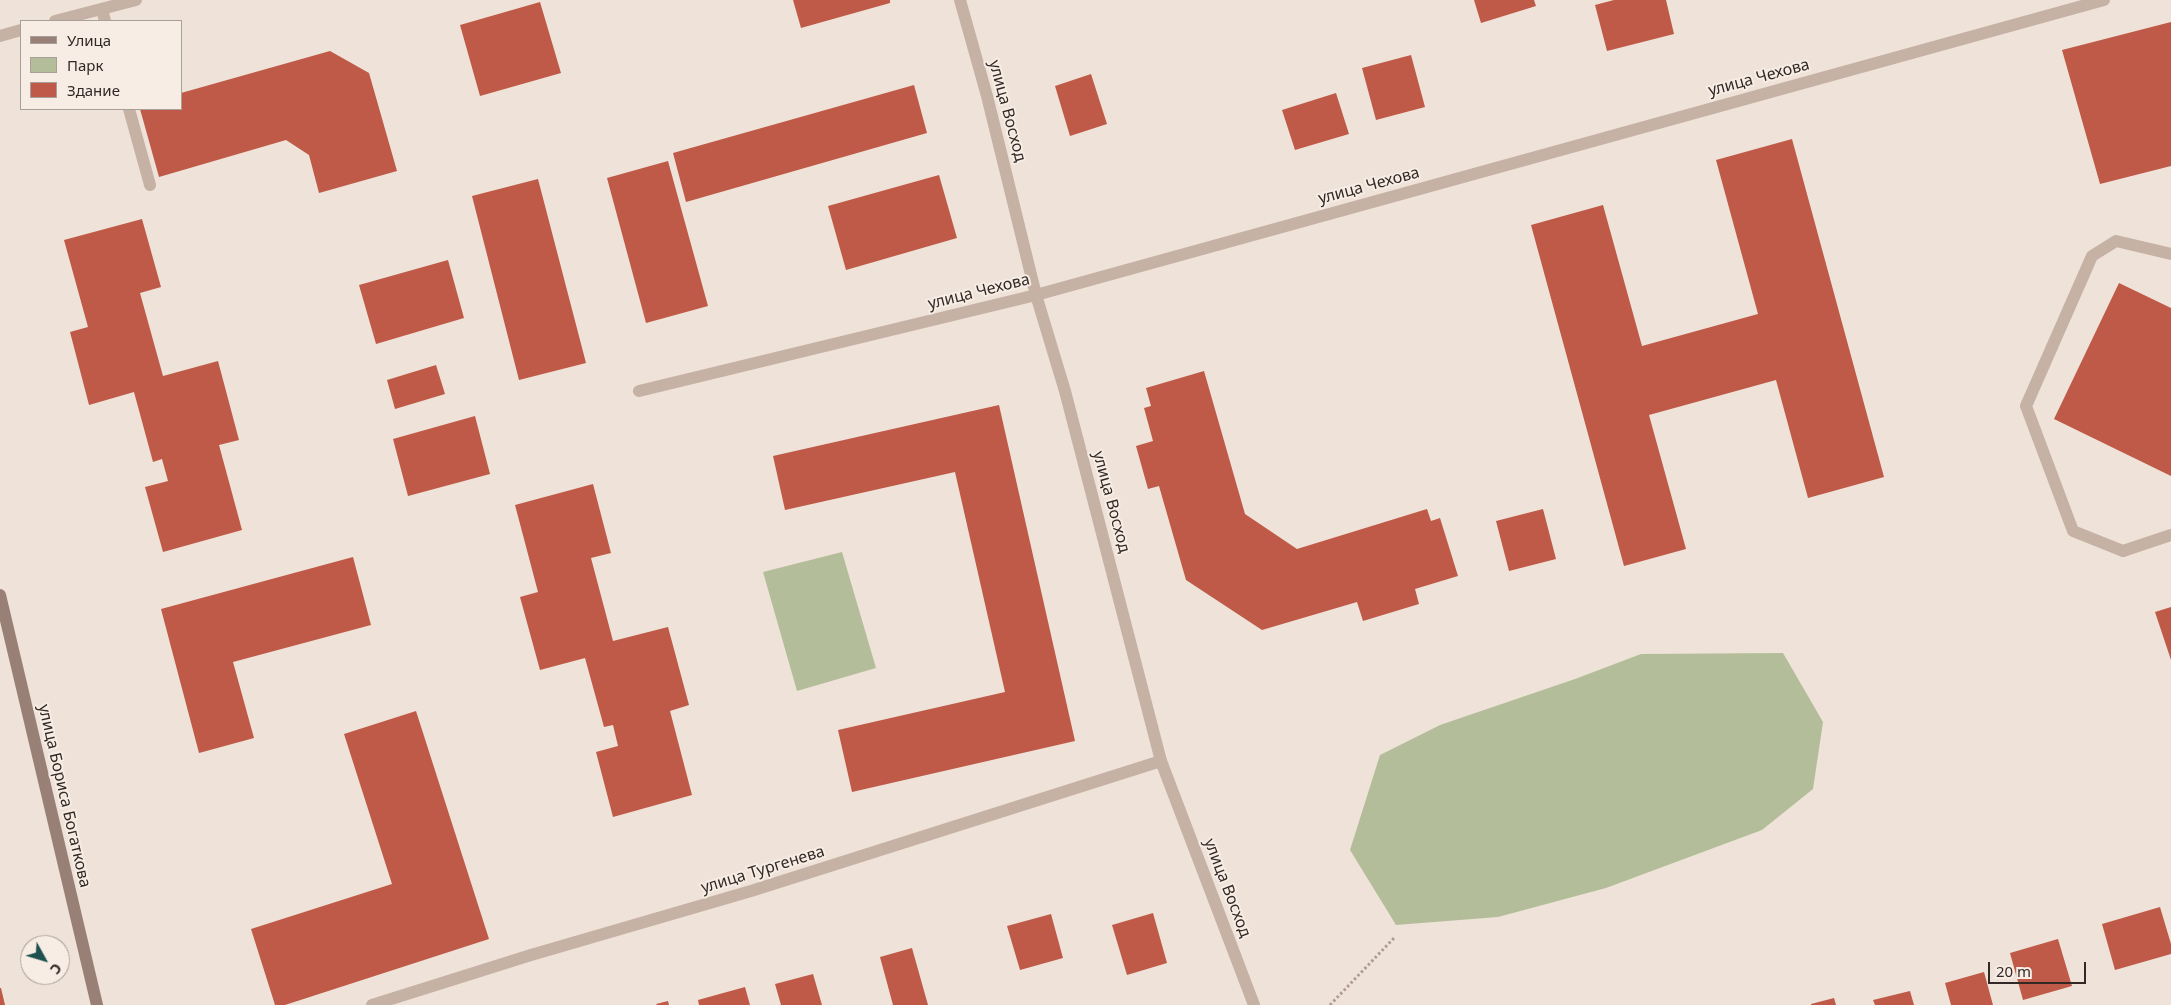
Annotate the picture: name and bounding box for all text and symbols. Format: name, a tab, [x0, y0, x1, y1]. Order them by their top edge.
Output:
legend	[20, 20, 182, 110]
text: Улица	[67, 30, 111, 50]
text: Парк	[67, 55, 103, 75]
street label: улица Чехова	[1706, 55, 1812, 101]
street label: улица Восход	[984, 58, 1030, 164]
text: Здание	[67, 80, 120, 100]
street label: улица Чехова	[1316, 163, 1422, 209]
street label: улица Чехова	[926, 270, 1032, 314]
street label: улица Восход	[1088, 449, 1134, 555]
street label: улица Бориса Богаткова	[34, 702, 94, 890]
street label: улица Восход	[1199, 836, 1255, 940]
street label: улица Тургенева	[699, 842, 827, 898]
north arrow	[20, 935, 70, 985]
scale bar	[1991, 952, 2088, 984]
text: С	[46, 960, 66, 979]
text: 20 m	[1996, 961, 2031, 981]

